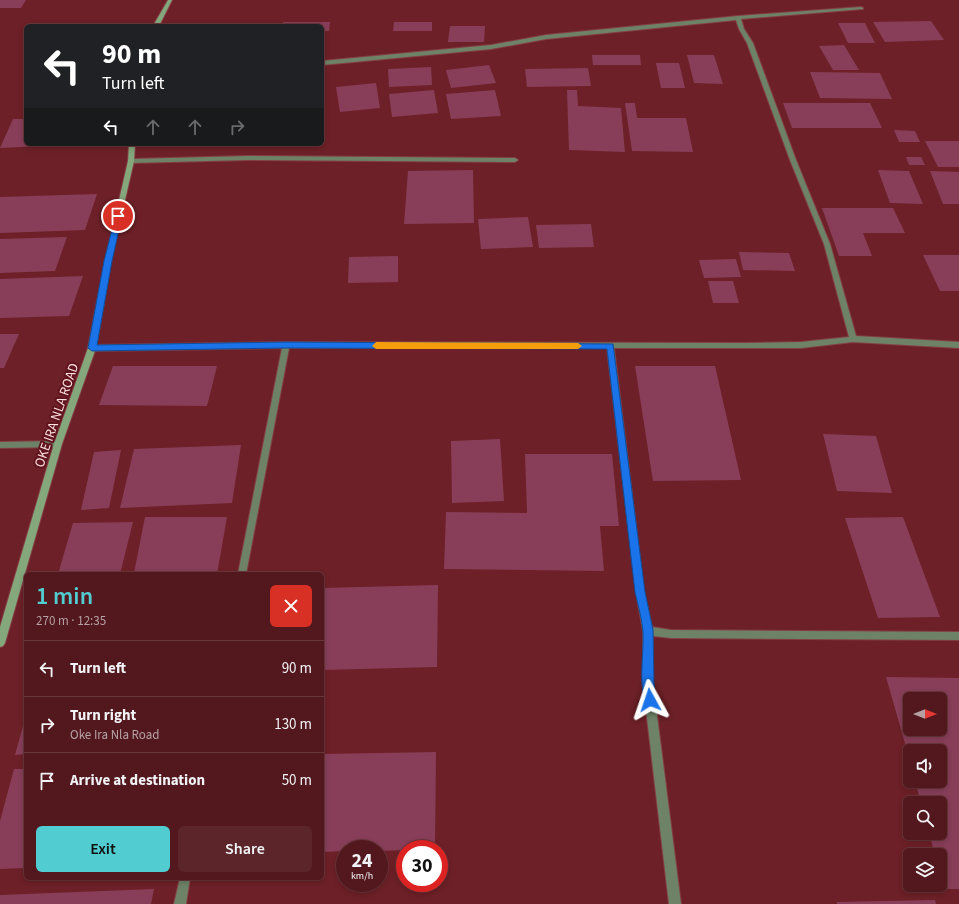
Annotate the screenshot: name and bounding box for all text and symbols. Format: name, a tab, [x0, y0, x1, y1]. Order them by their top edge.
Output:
text: 90 m	[102, 34, 161, 74]
icon: left	[36, 40, 88, 92]
text: Turn left	[102, 71, 164, 96]
icon: left	[100, 116, 122, 138]
icon: ahead	[142, 116, 164, 138]
icon: ahead	[184, 116, 206, 138]
icon: right	[226, 116, 248, 138]
pin	[101, 199, 135, 233]
icon: arrive	[107, 205, 129, 227]
street label: OKE IRA NLA ROAD	[30, 360, 84, 470]
text: 1 min	[36, 579, 93, 614]
button: close	[270, 585, 312, 627]
text: 270 m · 12:35	[36, 612, 106, 630]
icon: left	[36, 658, 58, 680]
text: Turn left	[70, 658, 126, 679]
text: 90 m	[282, 658, 312, 679]
position arrow	[629, 679, 671, 721]
north arrow	[903, 692, 947, 736]
map controls	[903, 692, 947, 892]
text: Turn right	[70, 705, 136, 726]
icon: right	[36, 714, 58, 736]
text: 130 m	[274, 714, 312, 735]
text: Oke Ira Nla Road	[70, 726, 159, 744]
button: sound	[903, 744, 947, 788]
icon: arrive	[36, 770, 58, 792]
text: Arrive at destination	[70, 770, 205, 791]
text: 50 m	[282, 770, 312, 791]
button: search	[903, 796, 947, 840]
button: Exit	[36, 826, 170, 872]
button: Share	[178, 826, 312, 872]
speed limit sign: 30	[396, 840, 448, 892]
text: 24	[351, 847, 373, 875]
button: layers	[903, 848, 947, 892]
text: km/h	[351, 869, 373, 883]

